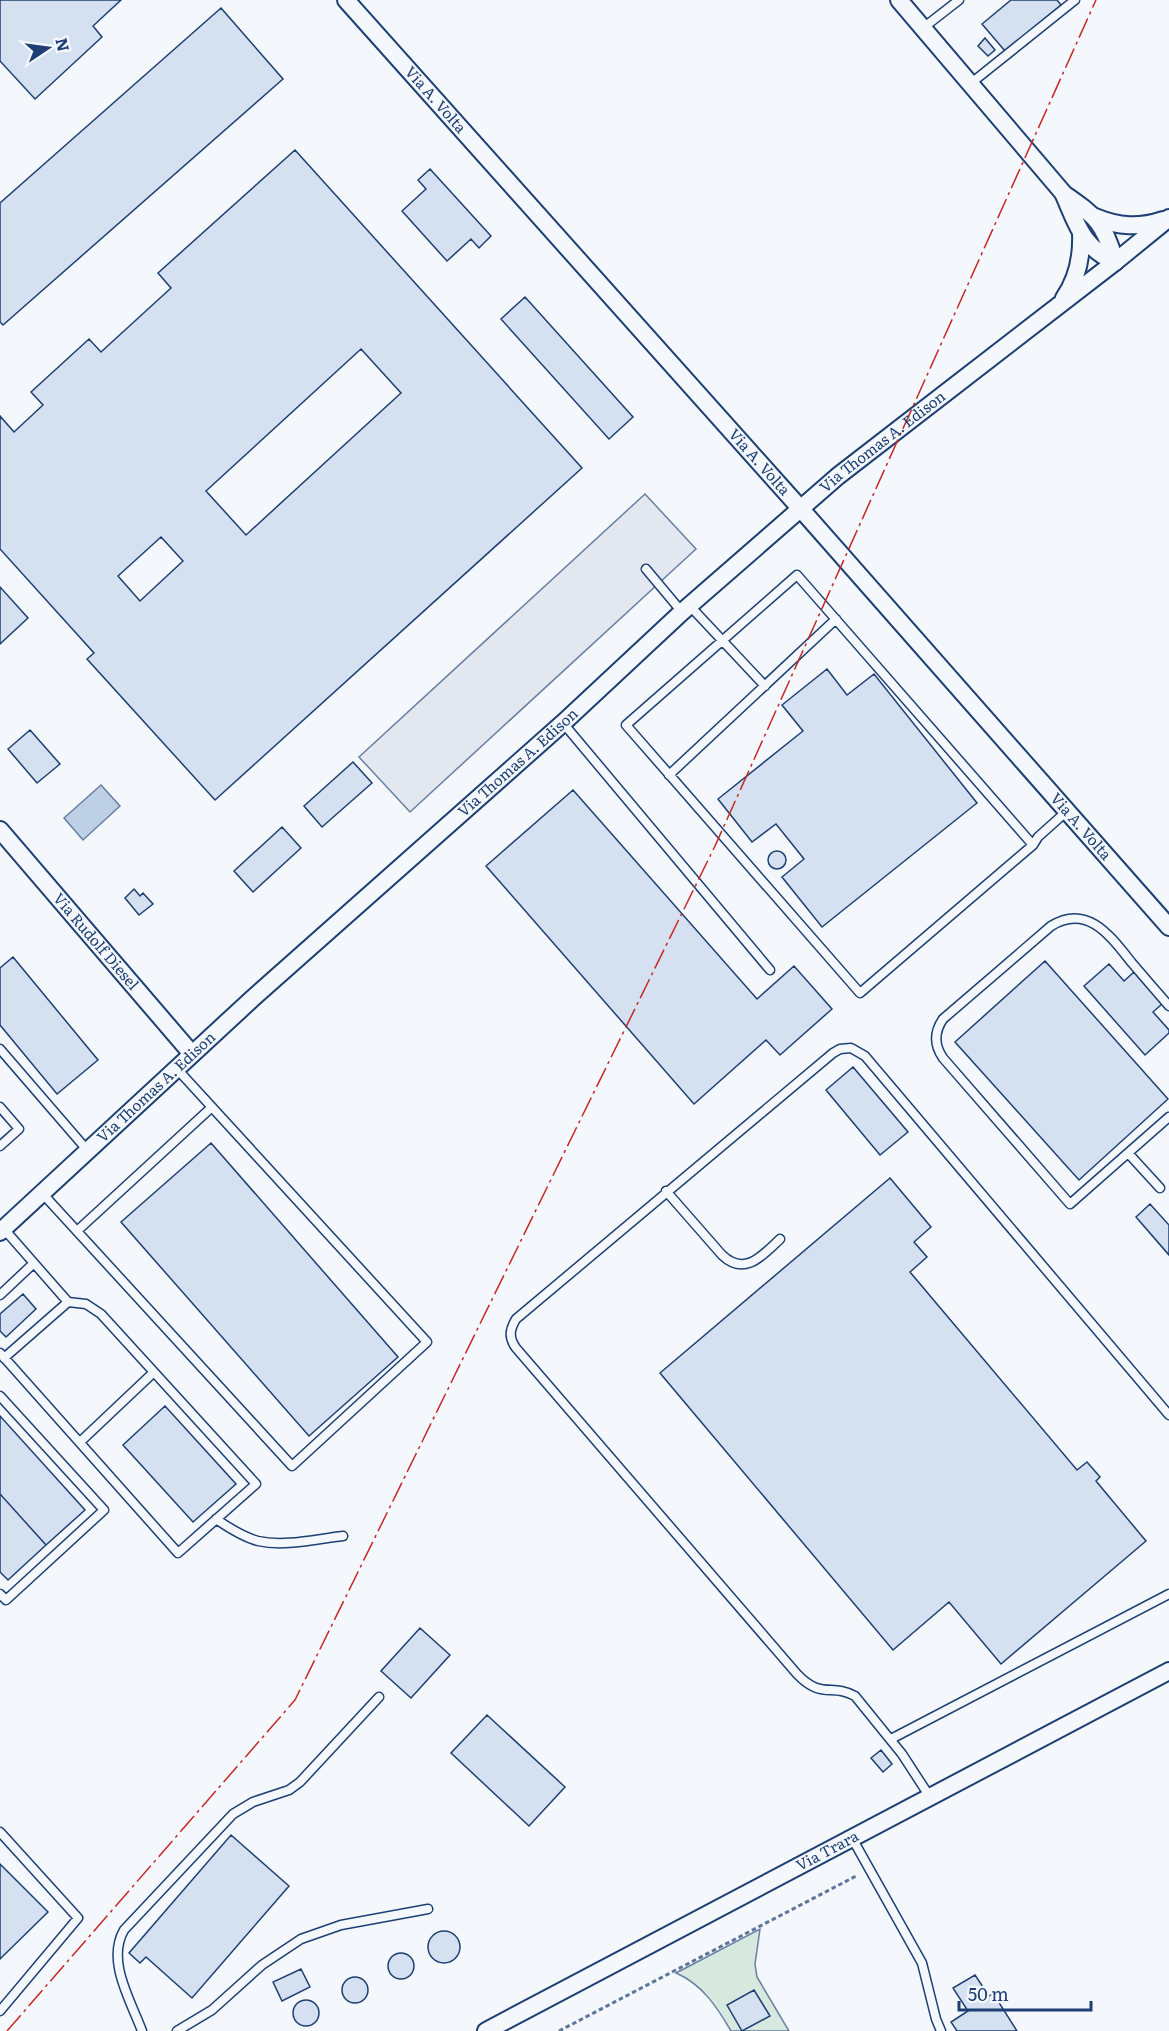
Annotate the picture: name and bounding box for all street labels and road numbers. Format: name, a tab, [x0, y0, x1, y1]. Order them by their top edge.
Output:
street label: Via A. Volta	[400, 60, 473, 138]
street label: Via Thomas A. Edison	[814, 384, 950, 497]
street label: Via A. Volta	[724, 423, 797, 501]
street label: Via Thomas A. Edison	[452, 702, 582, 822]
street label: Via A. Volta	[1046, 787, 1119, 865]
street label: Via Rudolf Diesel	[49, 887, 145, 994]
street label: Via Thomas A. Edison	[91, 1025, 220, 1147]
street label: Via Trara	[791, 1823, 863, 1876]

